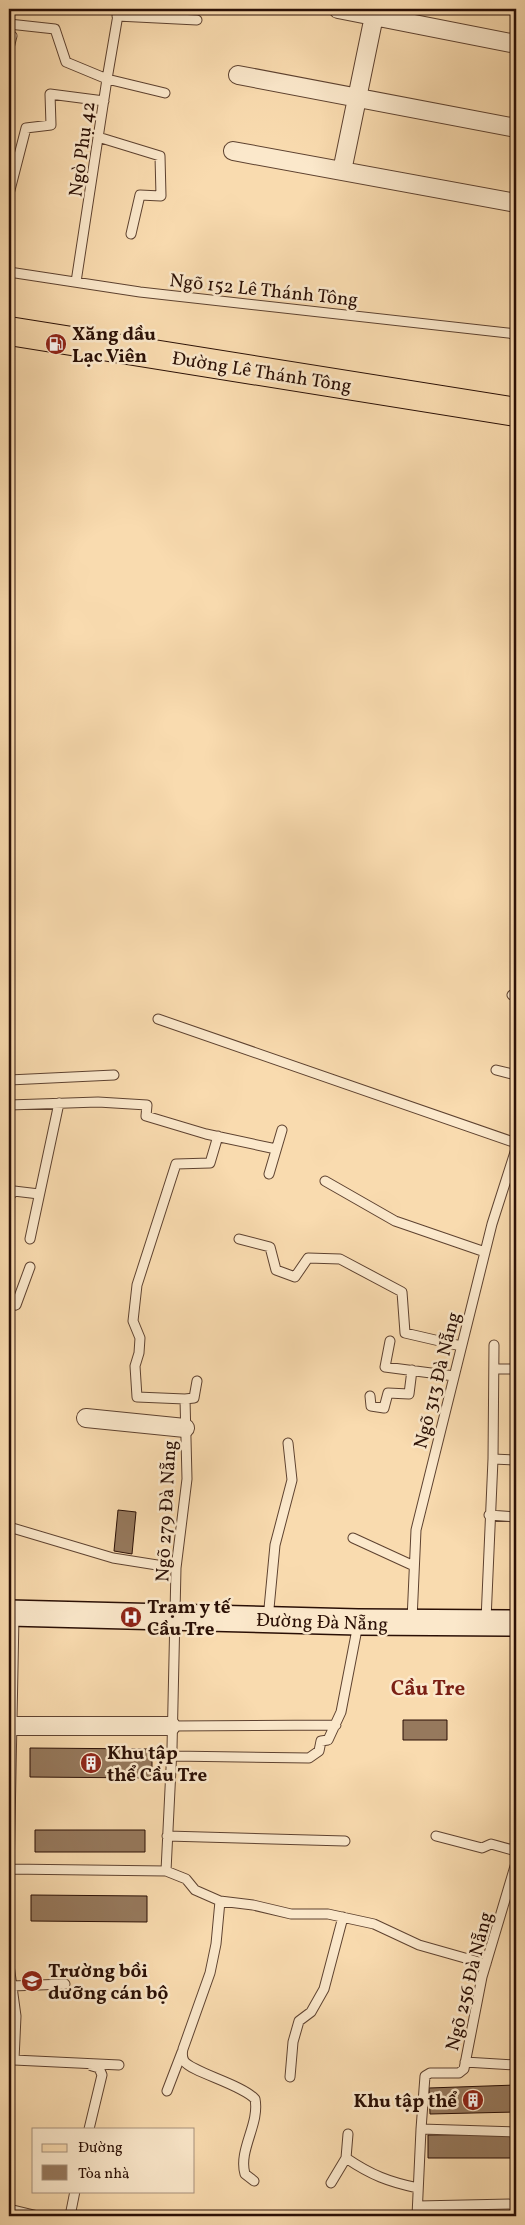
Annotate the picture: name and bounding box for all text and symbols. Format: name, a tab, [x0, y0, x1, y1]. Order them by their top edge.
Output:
street label: Ngò Phụ 42	[63, 100, 103, 199]
street label: Ngõ 152 Lê Thánh Tông	[168, 268, 359, 314]
place label: Xăng dầu Lạc Viên	[72, 322, 156, 370]
fuel station icon: Xăng dầu Lạc Viên	[44, 332, 68, 356]
street label: Đường Lê Thánh Tông	[170, 346, 353, 400]
street label: Ngõ 313 Đà Nẵng	[408, 1309, 468, 1452]
street label: Ngõ 279 Đà Nẵng	[150, 1440, 184, 1583]
place label: Trạm y tế Cầu Tre	[147, 1595, 232, 1643]
hospital icon: Trạm y tế Cầu Tre	[119, 1605, 143, 1629]
street label: Đường Đà Nẵng	[255, 1608, 388, 1638]
district label: Cầu Tre	[391, 1675, 465, 1704]
place label: Khu tập thể Cầu Tre	[107, 1741, 208, 1789]
building icon: Khu tập thể Cầu Tre	[79, 1751, 103, 1775]
street label: Ngõ 256 Đà Nẵng	[440, 1909, 500, 2054]
place label: Trường bồi dưỡng cán bộ	[48, 1959, 168, 2007]
school or university icon: Trường bồi dưỡng cán bộ	[20, 1969, 44, 1993]
building icon: Khu tập thể	[461, 2088, 485, 2112]
place label: Khu tập thể	[354, 2089, 457, 2115]
legend	[32, 2128, 195, 2192]
text: Đường	[78, 2138, 123, 2159]
text: Tòa nhà	[78, 2164, 130, 2185]

